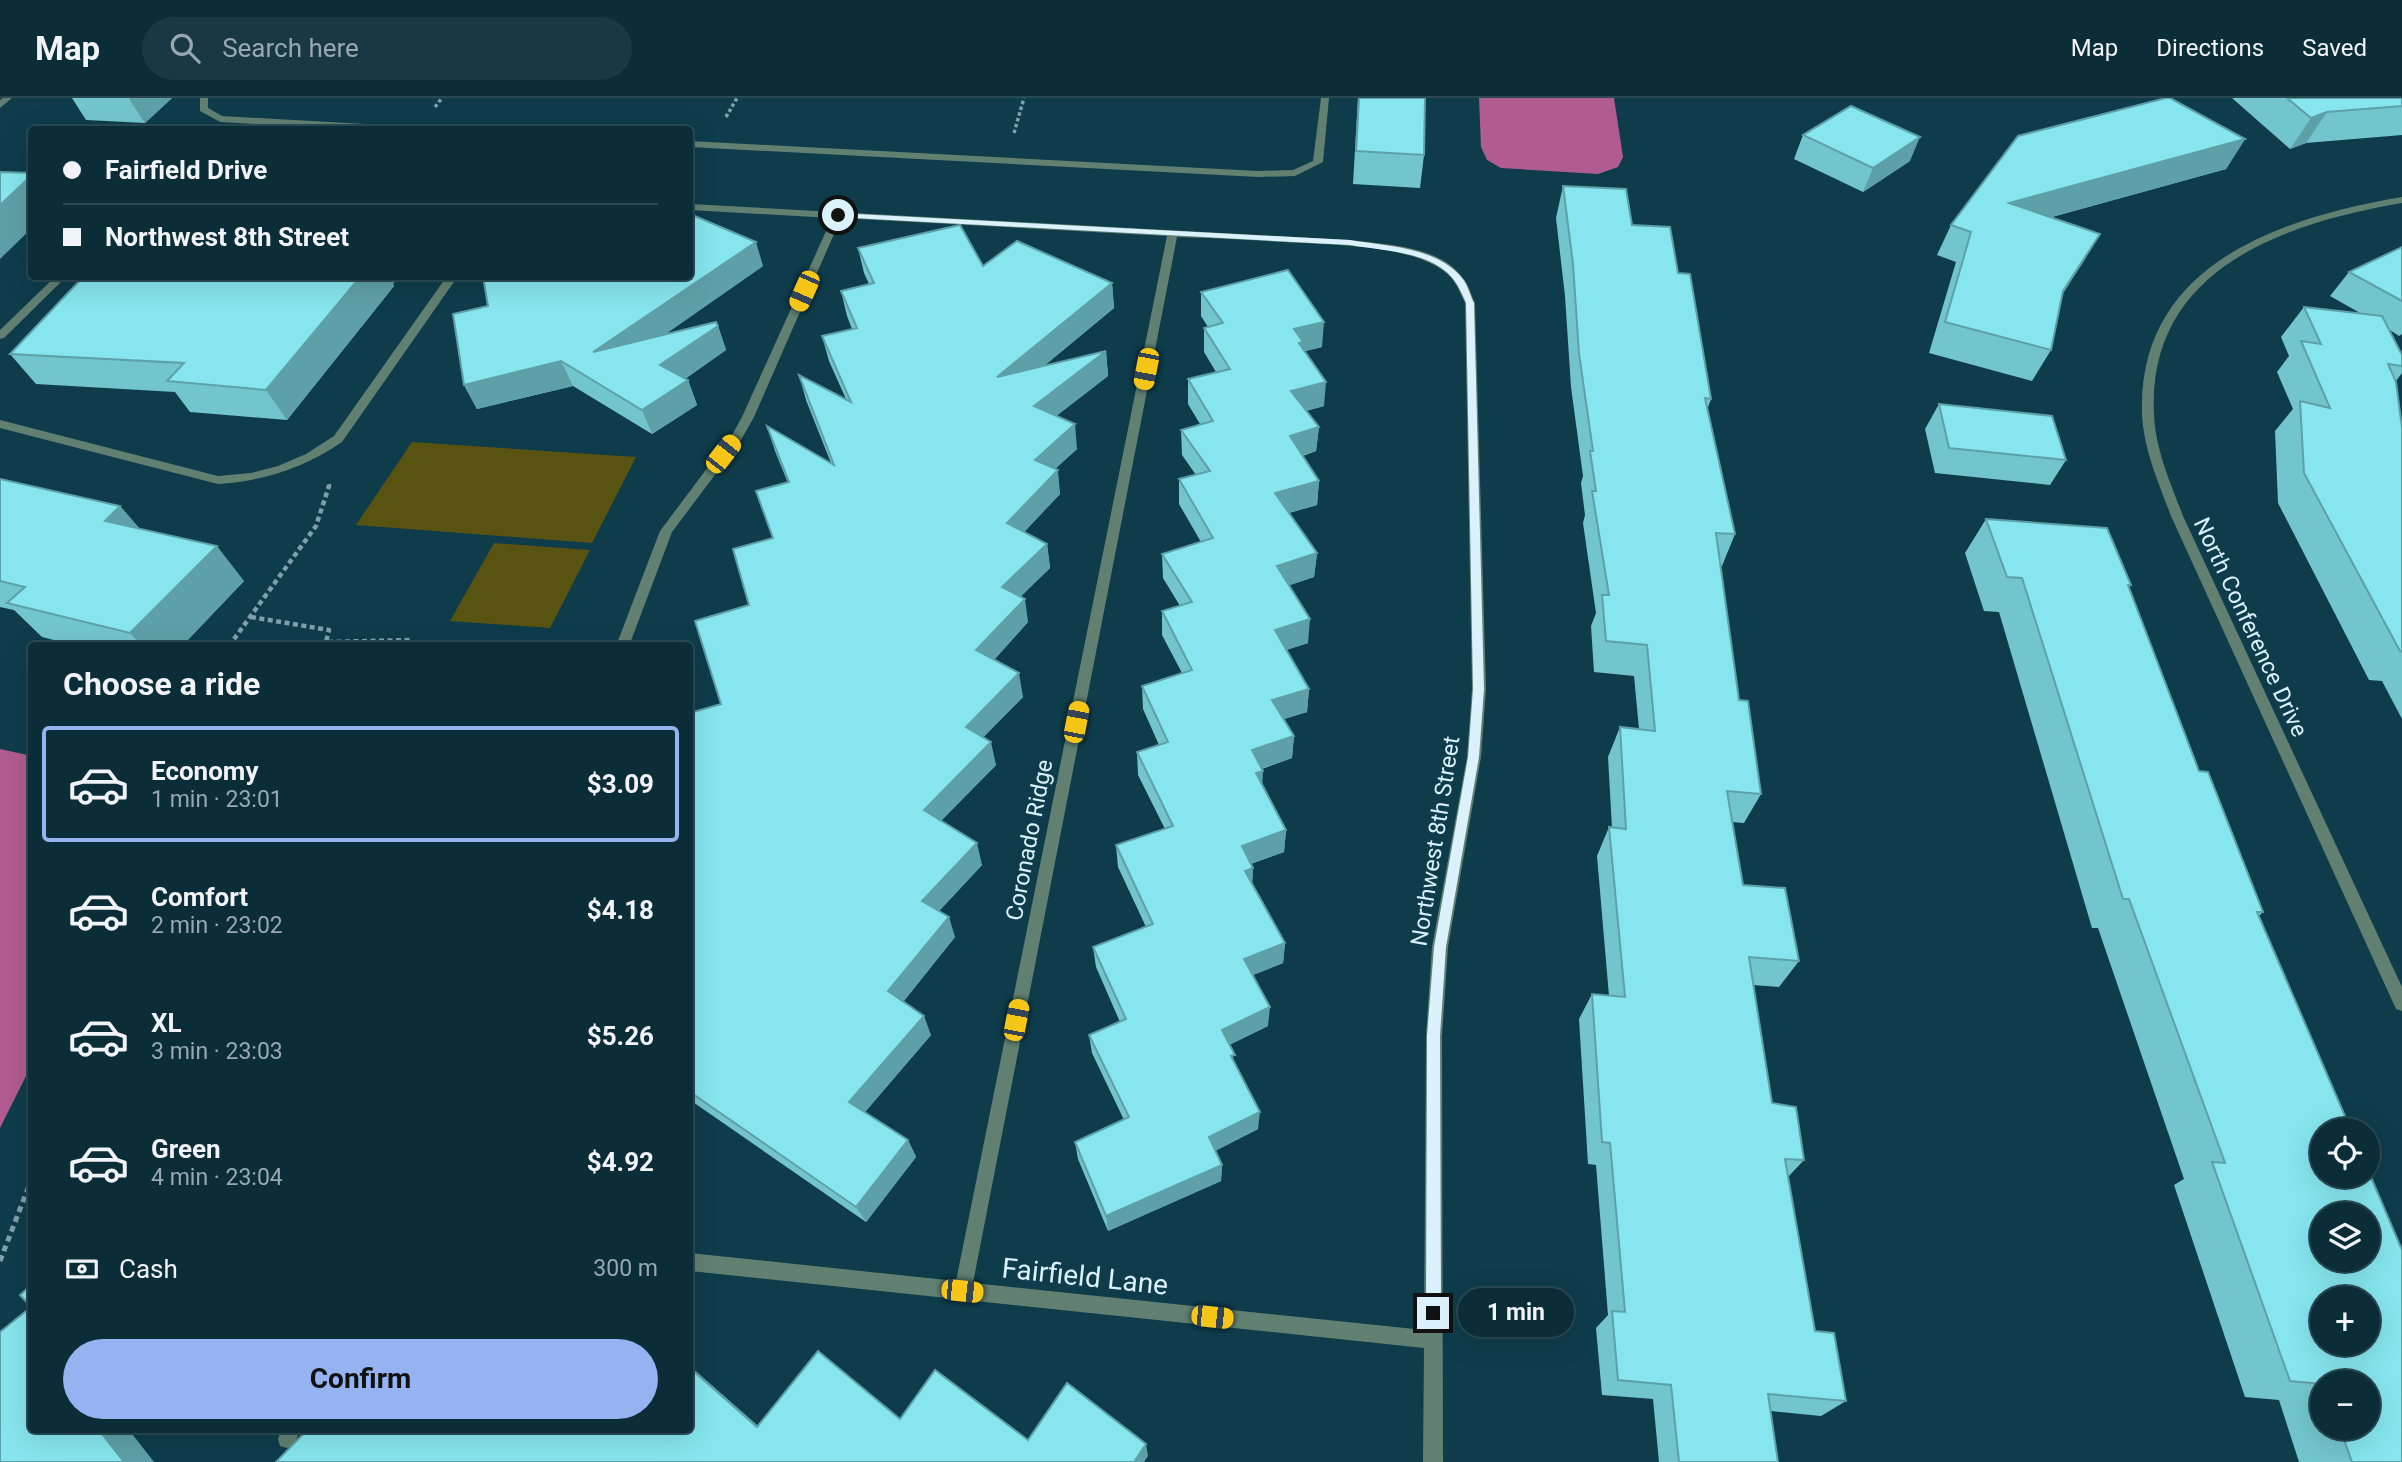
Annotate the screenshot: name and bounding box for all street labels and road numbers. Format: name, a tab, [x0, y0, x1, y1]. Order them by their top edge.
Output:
street label: North Conference Drive	[2188, 513, 2313, 741]
street label: Northwest 8th Street	[1406, 734, 1465, 948]
street label: Coronado Ridge	[1001, 757, 1058, 923]
street label: Fairfield Lane	[1000, 1251, 1170, 1302]

